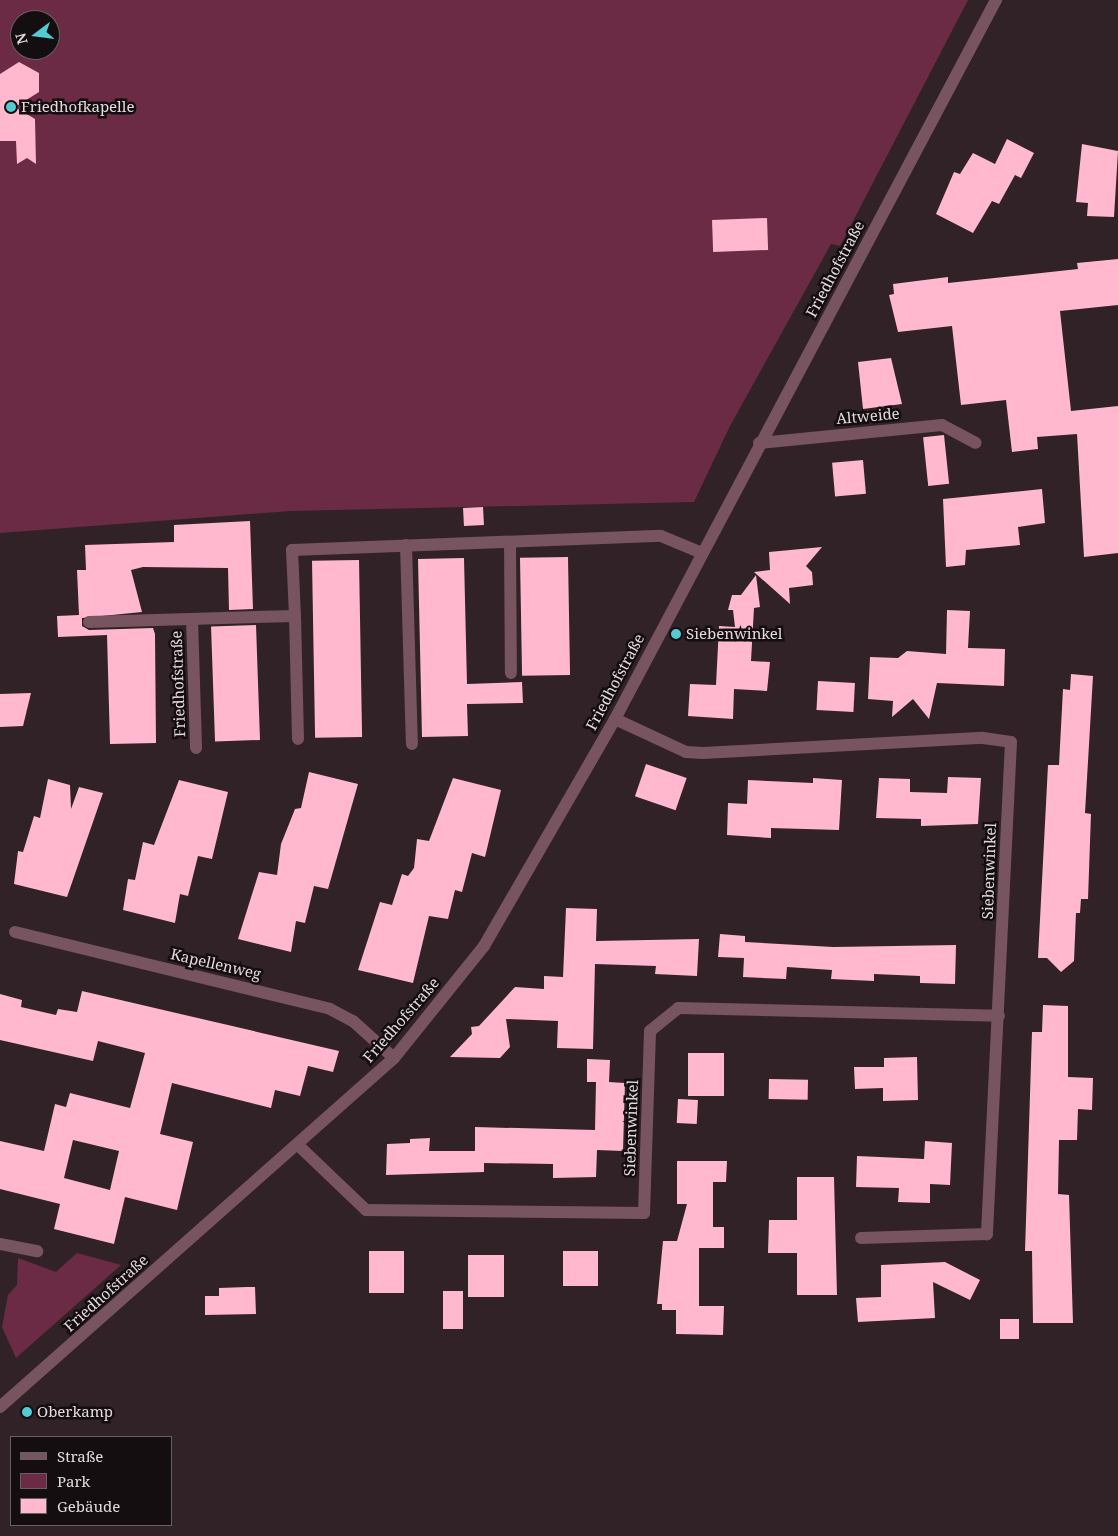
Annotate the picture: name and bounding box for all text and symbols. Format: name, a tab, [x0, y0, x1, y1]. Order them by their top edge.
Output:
north arrow	[10, 10, 60, 60]
text: N	[10, 31, 32, 47]
place label: Friedhofkapelle	[21, 98, 134, 116]
marker: Friedhofkapelle	[5, 101, 17, 113]
street label: Friedhofstraße	[802, 218, 868, 320]
street label: Altweide	[836, 404, 900, 428]
place label: Siebenwinkel	[686, 625, 782, 643]
marker: Siebenwinkel	[670, 628, 682, 640]
street label: Friedhofstraße	[167, 630, 189, 738]
street label: Friedhofstraße	[582, 631, 648, 733]
street label: Siebenwinkel	[978, 822, 1000, 920]
street label: Kapellenweg	[169, 945, 263, 983]
street label: Friedhofstraße	[359, 974, 443, 1066]
street label: Siebenwinkel	[620, 1079, 642, 1177]
street label: Friedhofstraße	[60, 1251, 152, 1335]
place label: Oberkamp	[37, 1403, 113, 1421]
marker: Oberkamp	[21, 1406, 33, 1418]
legend	[10, 1436, 172, 1526]
text: Straße	[57, 1446, 103, 1466]
text: Park	[57, 1471, 90, 1491]
text: Gebäude	[57, 1496, 120, 1516]

